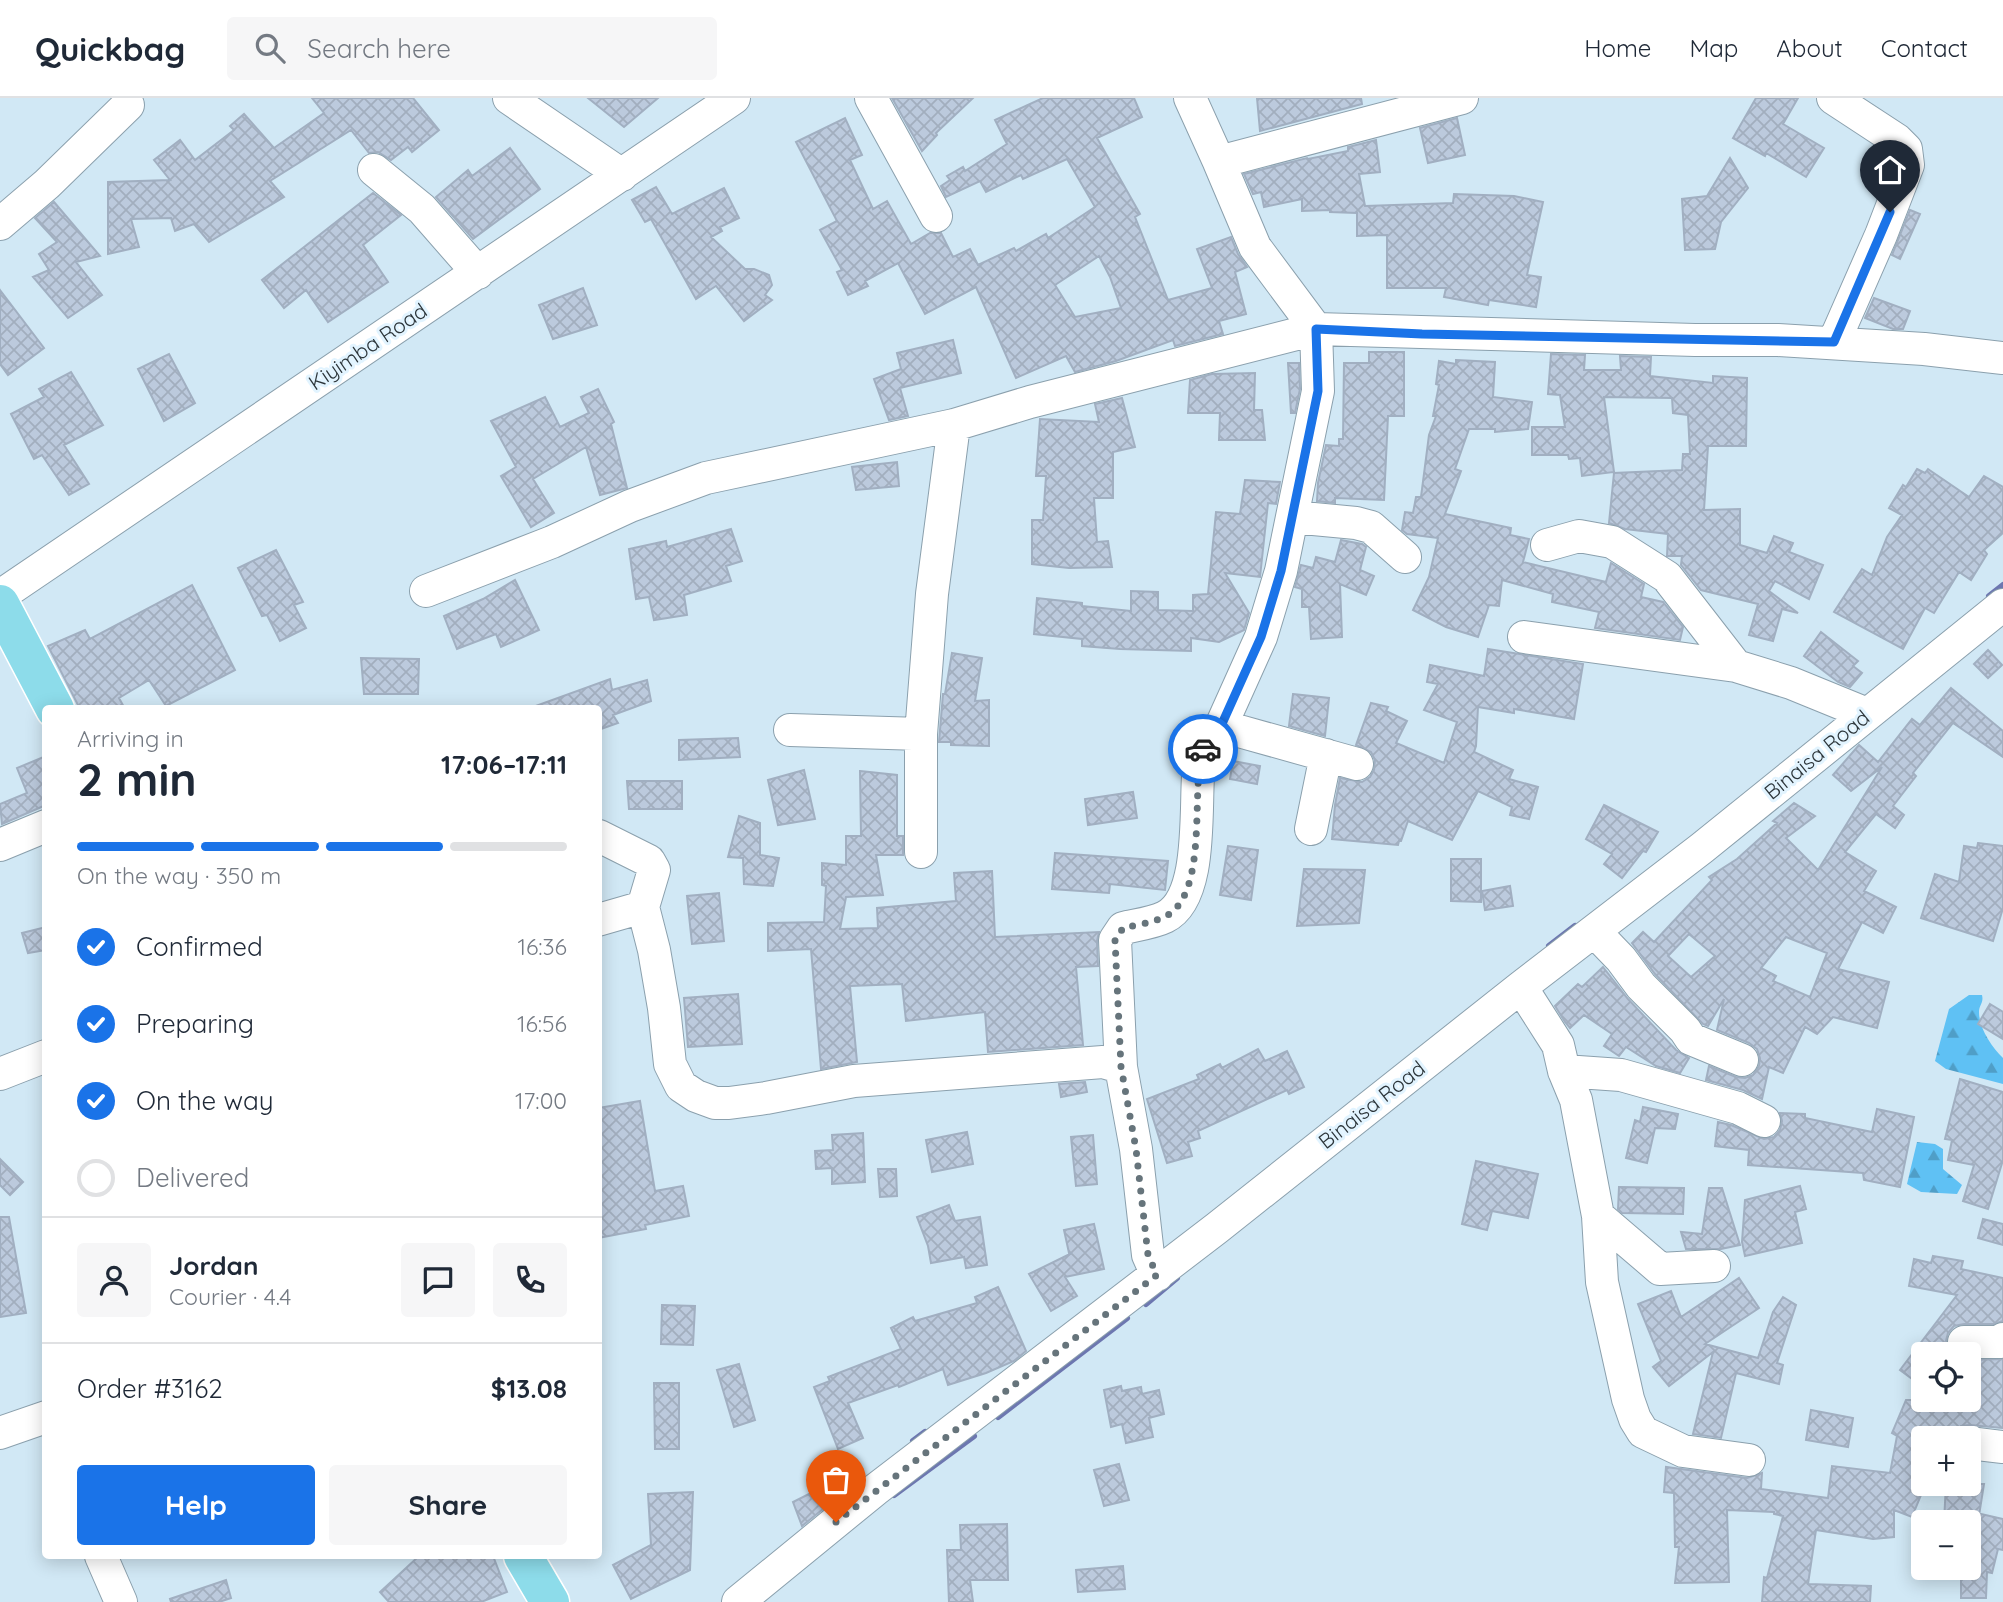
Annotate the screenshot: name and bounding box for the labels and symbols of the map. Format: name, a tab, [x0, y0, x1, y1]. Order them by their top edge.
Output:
pin	[1860, 140, 1920, 212]
street label: Kiyimba Road	[303, 297, 432, 395]
street label: Binaisa Road	[1758, 704, 1874, 805]
courier	[1168, 714, 1238, 784]
street label: Binaisa Road	[1313, 1055, 1430, 1154]
pin	[806, 1450, 866, 1522]

